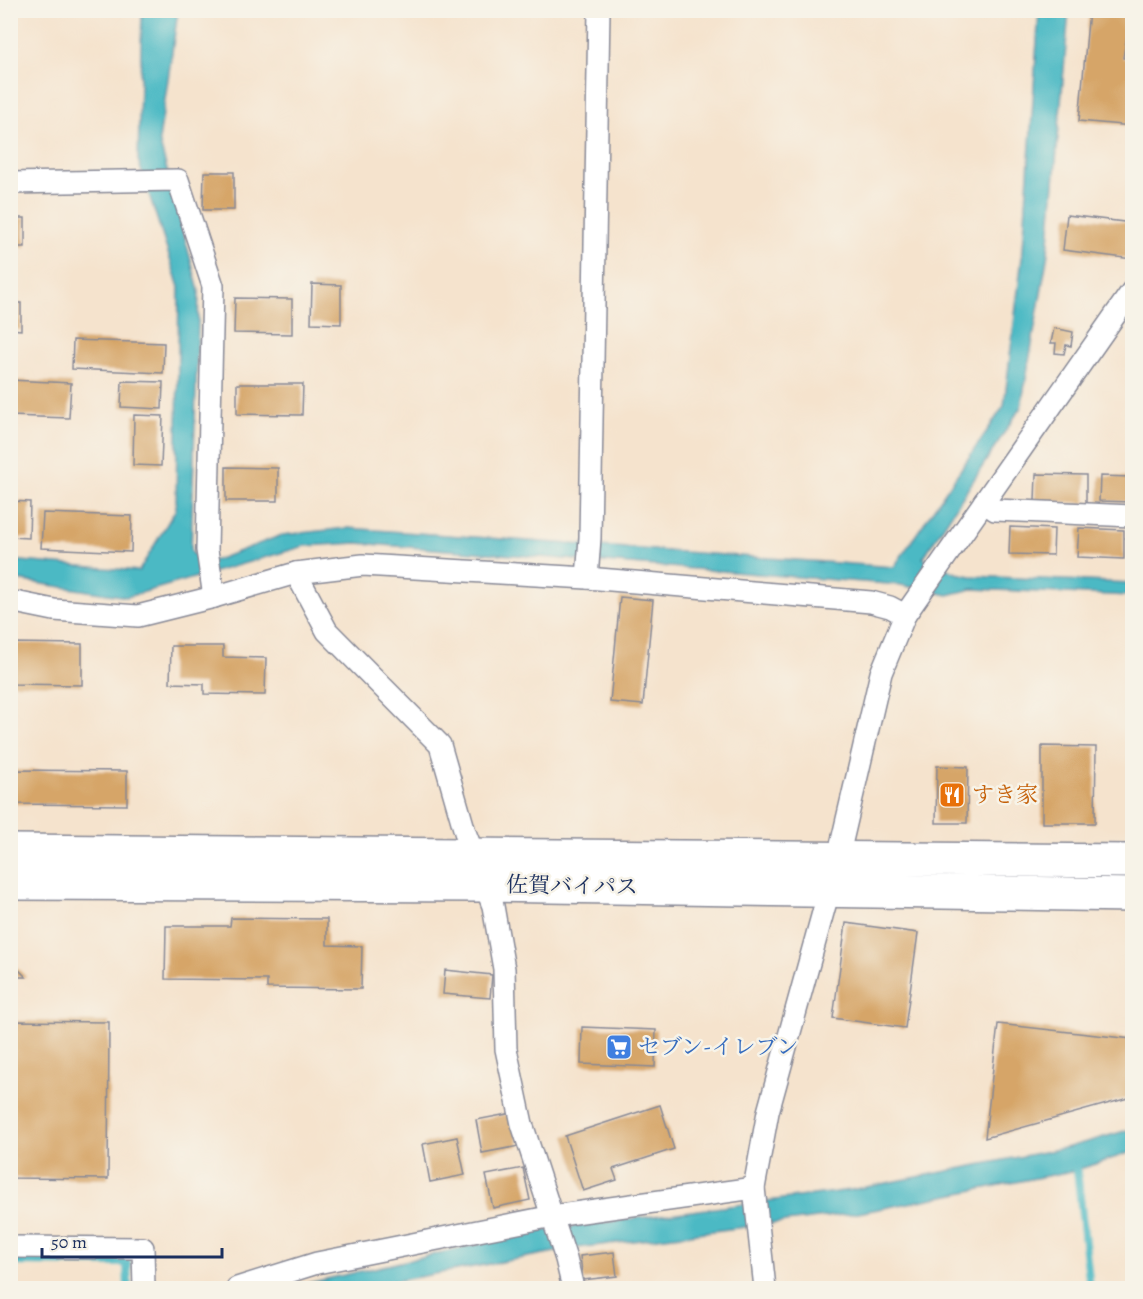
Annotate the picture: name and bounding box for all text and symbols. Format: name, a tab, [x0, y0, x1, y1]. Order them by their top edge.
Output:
restaurant icon: すき家	[937, 780, 967, 810]
place label: すき家	[972, 780, 1038, 810]
street label: 佐賀バイパス	[506, 870, 638, 902]
supermarket icon: セブン-イレブン	[604, 1032, 634, 1062]
place label: セブン-イレブン	[638, 1032, 799, 1062]
scale bar	[42, 1221, 222, 1259]
text: 50 m	[51, 1230, 87, 1254]

